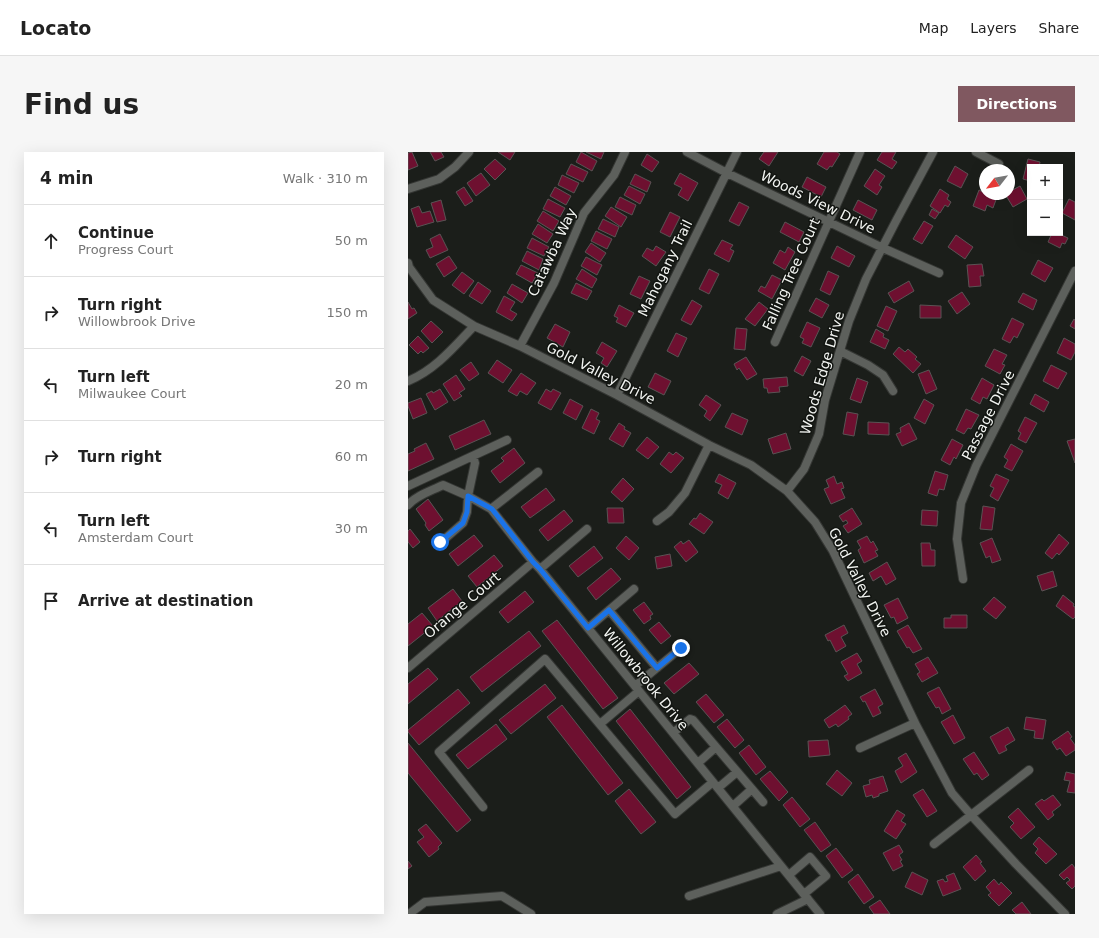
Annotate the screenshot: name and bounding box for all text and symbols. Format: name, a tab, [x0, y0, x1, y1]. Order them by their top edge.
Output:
text: Locato	[20, 17, 91, 39]
text: Map	[919, 20, 948, 36]
text: Layers	[970, 20, 1017, 36]
text: Share	[1039, 20, 1079, 36]
button: Directions	[958, 86, 1075, 122]
text: Find us	[24, 88, 139, 121]
north arrow	[979, 164, 1015, 200]
map controls	[1027, 164, 1063, 236]
button: +	[1027, 164, 1063, 200]
street label: Woods View Drive	[758, 167, 878, 237]
text: 4 min	[40, 168, 93, 188]
text: Walk · 310 m	[283, 171, 368, 186]
button: −	[1027, 200, 1063, 236]
street label: Catawba Way	[525, 205, 579, 299]
street label: Falling Tree Court	[759, 215, 823, 333]
street label: Mahogany Trail	[635, 217, 695, 319]
text: Continue	[78, 224, 154, 242]
icon: ahead	[40, 230, 62, 252]
text: 50 m	[335, 233, 368, 248]
text: Progress Court	[78, 242, 173, 257]
text: Turn right	[78, 296, 162, 314]
icon: right	[40, 302, 62, 324]
text: 150 m	[326, 305, 368, 320]
street label: Woods Edge Drive	[797, 309, 847, 437]
text: Willowbrook Drive	[78, 314, 196, 329]
street label: Gold Valley Drive	[544, 339, 658, 407]
street label: Passage Drive	[958, 367, 1018, 463]
text: Turn left	[78, 368, 150, 386]
icon: left	[40, 374, 62, 396]
text: 20 m	[335, 377, 368, 392]
text: Milwaukee Court	[78, 386, 186, 401]
icon: right	[40, 446, 62, 468]
text: Turn right	[78, 448, 162, 466]
text: 60 m	[335, 449, 368, 464]
text: Turn left	[78, 512, 150, 530]
icon: left	[40, 518, 62, 540]
text: 30 m	[335, 521, 368, 536]
street label: Gold Valley Drive	[826, 525, 894, 639]
text: Amsterdam Court	[78, 530, 193, 545]
route start	[431, 533, 449, 551]
street label: Orange Court	[421, 568, 504, 642]
icon: arrive	[40, 590, 62, 612]
text: Arrive at destination	[78, 592, 253, 610]
street label: Willowbrook Drive	[600, 625, 692, 733]
route end	[672, 639, 690, 657]

